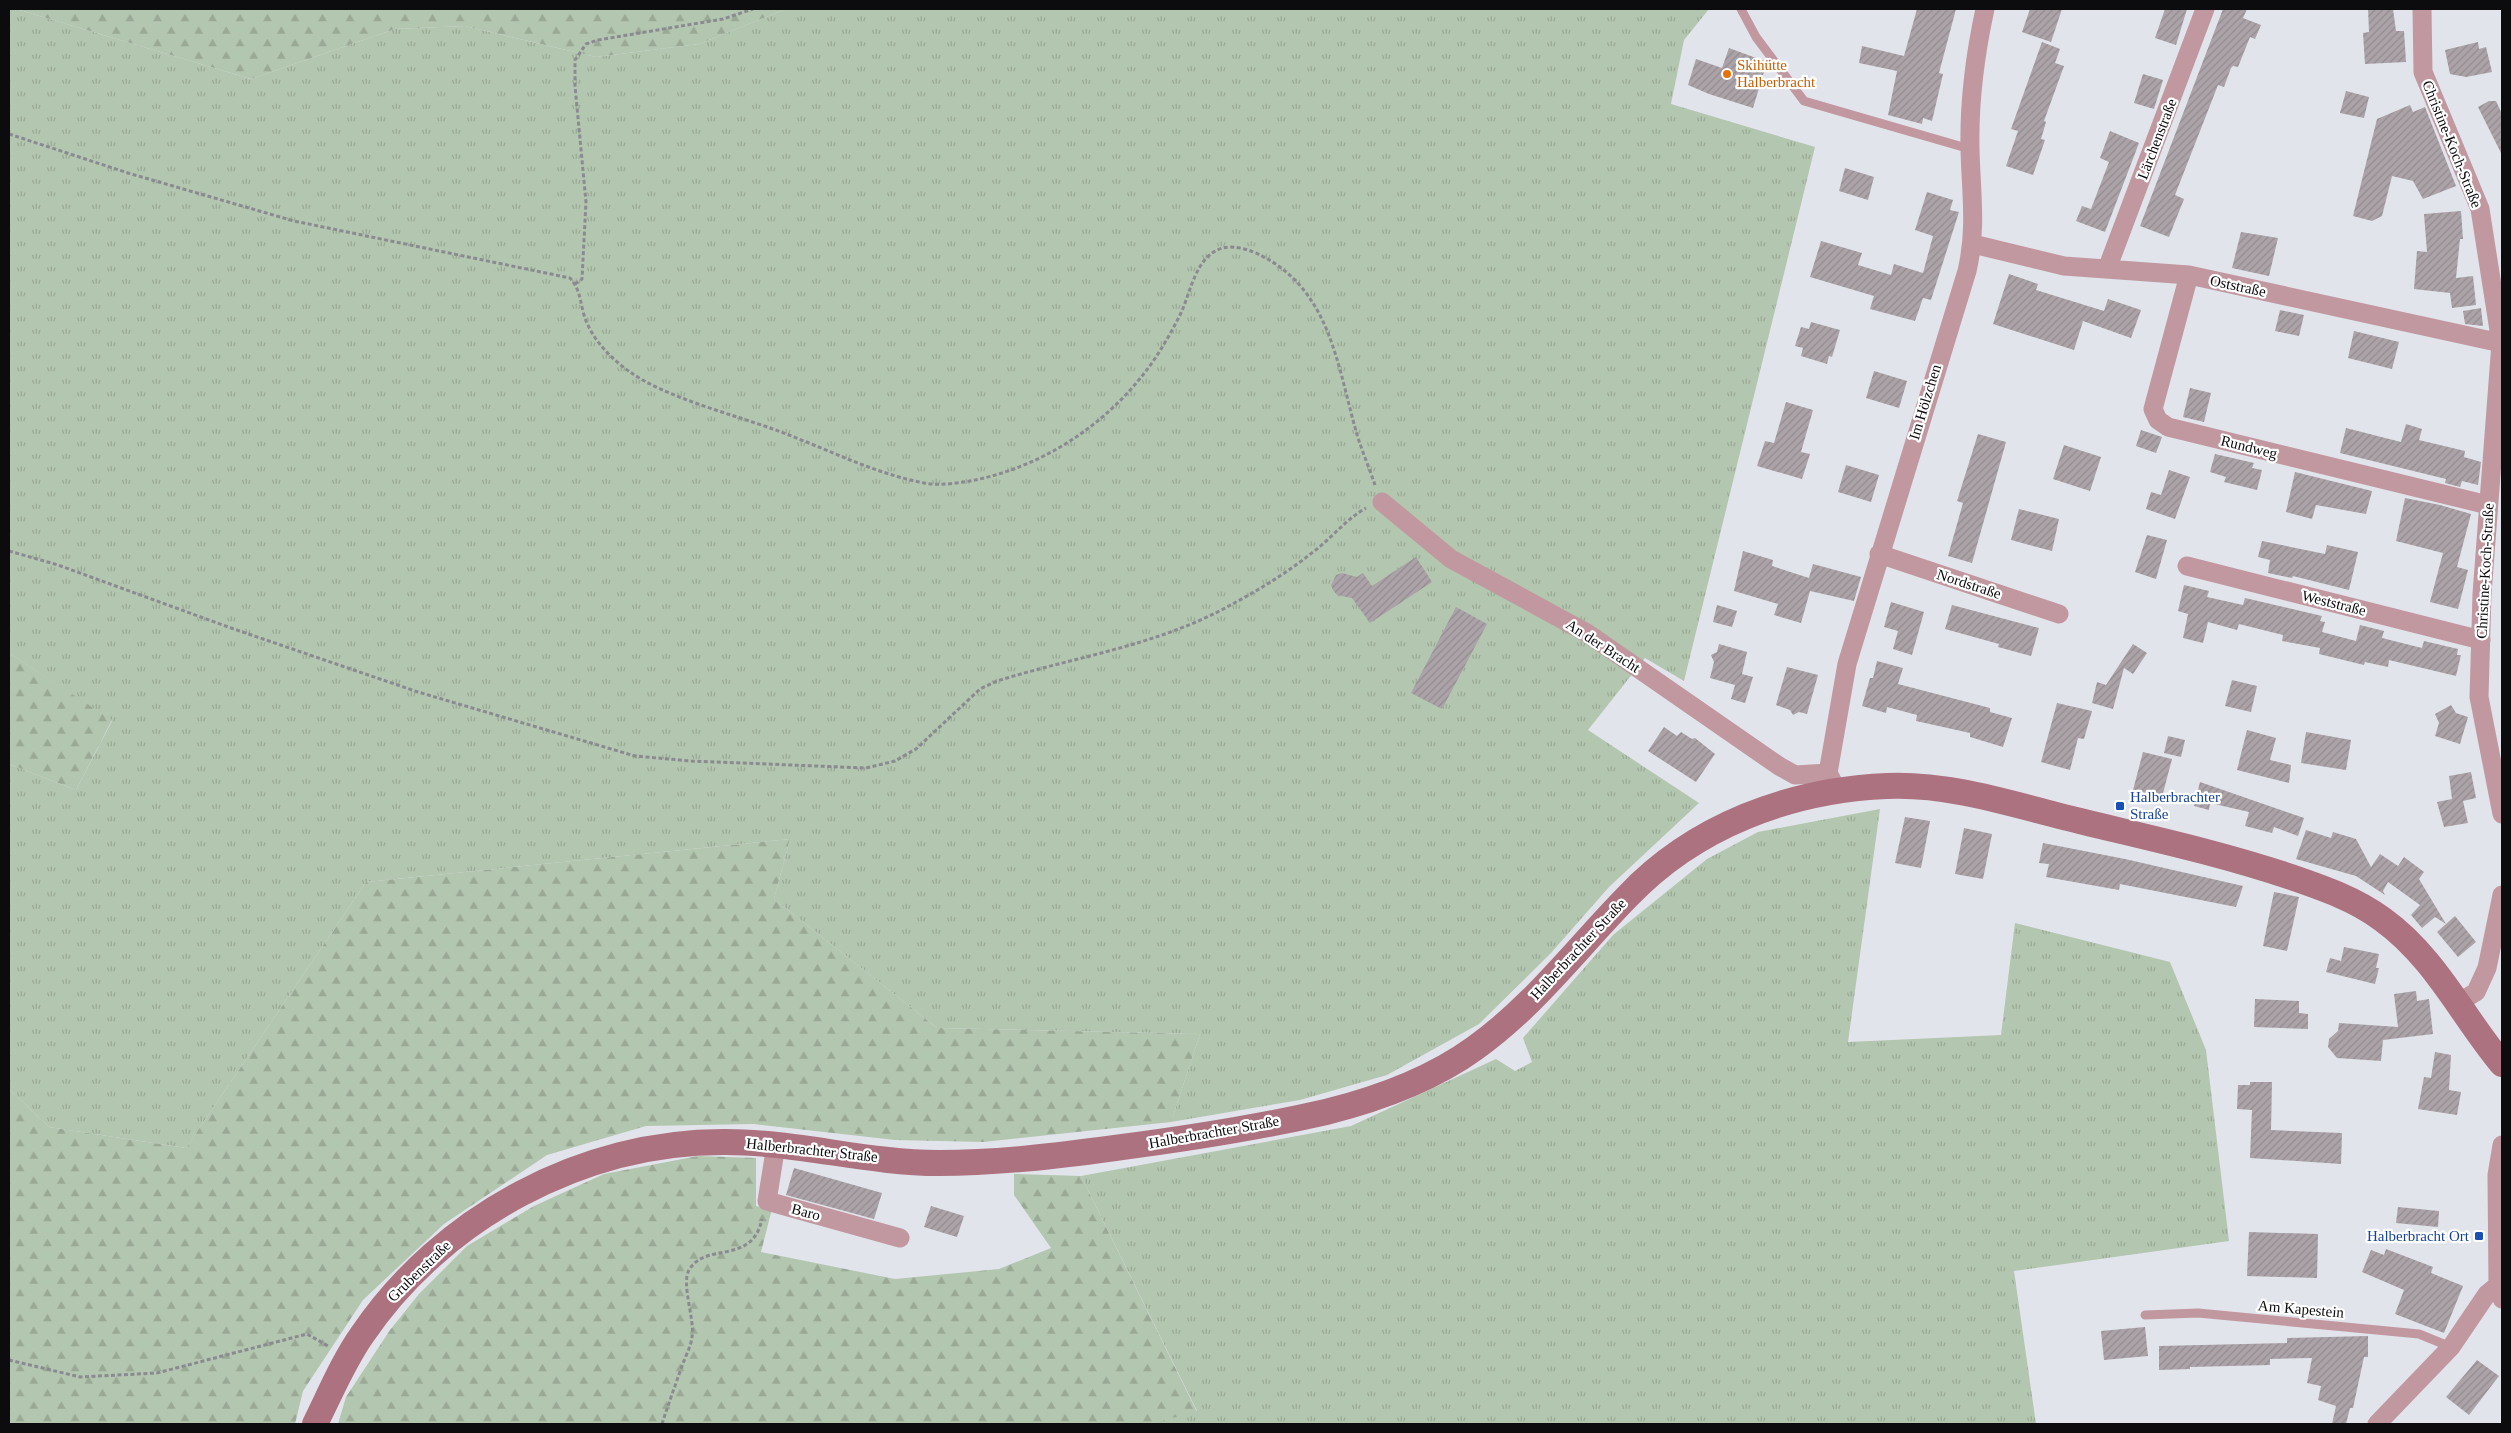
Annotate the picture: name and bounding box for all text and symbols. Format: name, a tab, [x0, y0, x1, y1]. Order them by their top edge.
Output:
place label: Skihütte Halberbracht	[1737, 57, 1816, 90]
marker: Skihütte Halberbracht	[1721, 68, 1733, 80]
street label: Christine-Koch-Straße	[2419, 78, 2485, 210]
street label: Lärchenstraße	[2134, 96, 2180, 182]
street label: Oststraße	[2209, 272, 2268, 300]
street label: Im Hölzchen	[1906, 362, 1944, 442]
street label: Rundweg	[2219, 432, 2279, 462]
street label: Christine-Koch-Straße	[2473, 502, 2497, 639]
street label: Nordstraße	[1935, 566, 2003, 602]
street label: Weststraße	[2300, 587, 2368, 619]
street label: An der Bracht	[1563, 616, 1644, 676]
place label: Halberbrachter Straße	[2130, 789, 2220, 822]
marker: Halberbrachter Straße	[2114, 800, 2126, 812]
street label: Halberbrachter Straße	[1527, 895, 1629, 1003]
street label: Halberbrachter Straße	[1148, 1113, 1281, 1151]
street label: Halberbrachter Straße	[746, 1135, 879, 1165]
street label: Baro	[790, 1200, 822, 1224]
place label: Halberbracht Ort	[2367, 1228, 2470, 1244]
marker: Halberbracht Ort	[2473, 1230, 2485, 1242]
street label: Grubenstraße	[384, 1237, 454, 1305]
street label: Am Kapestein	[2257, 1297, 2345, 1321]

